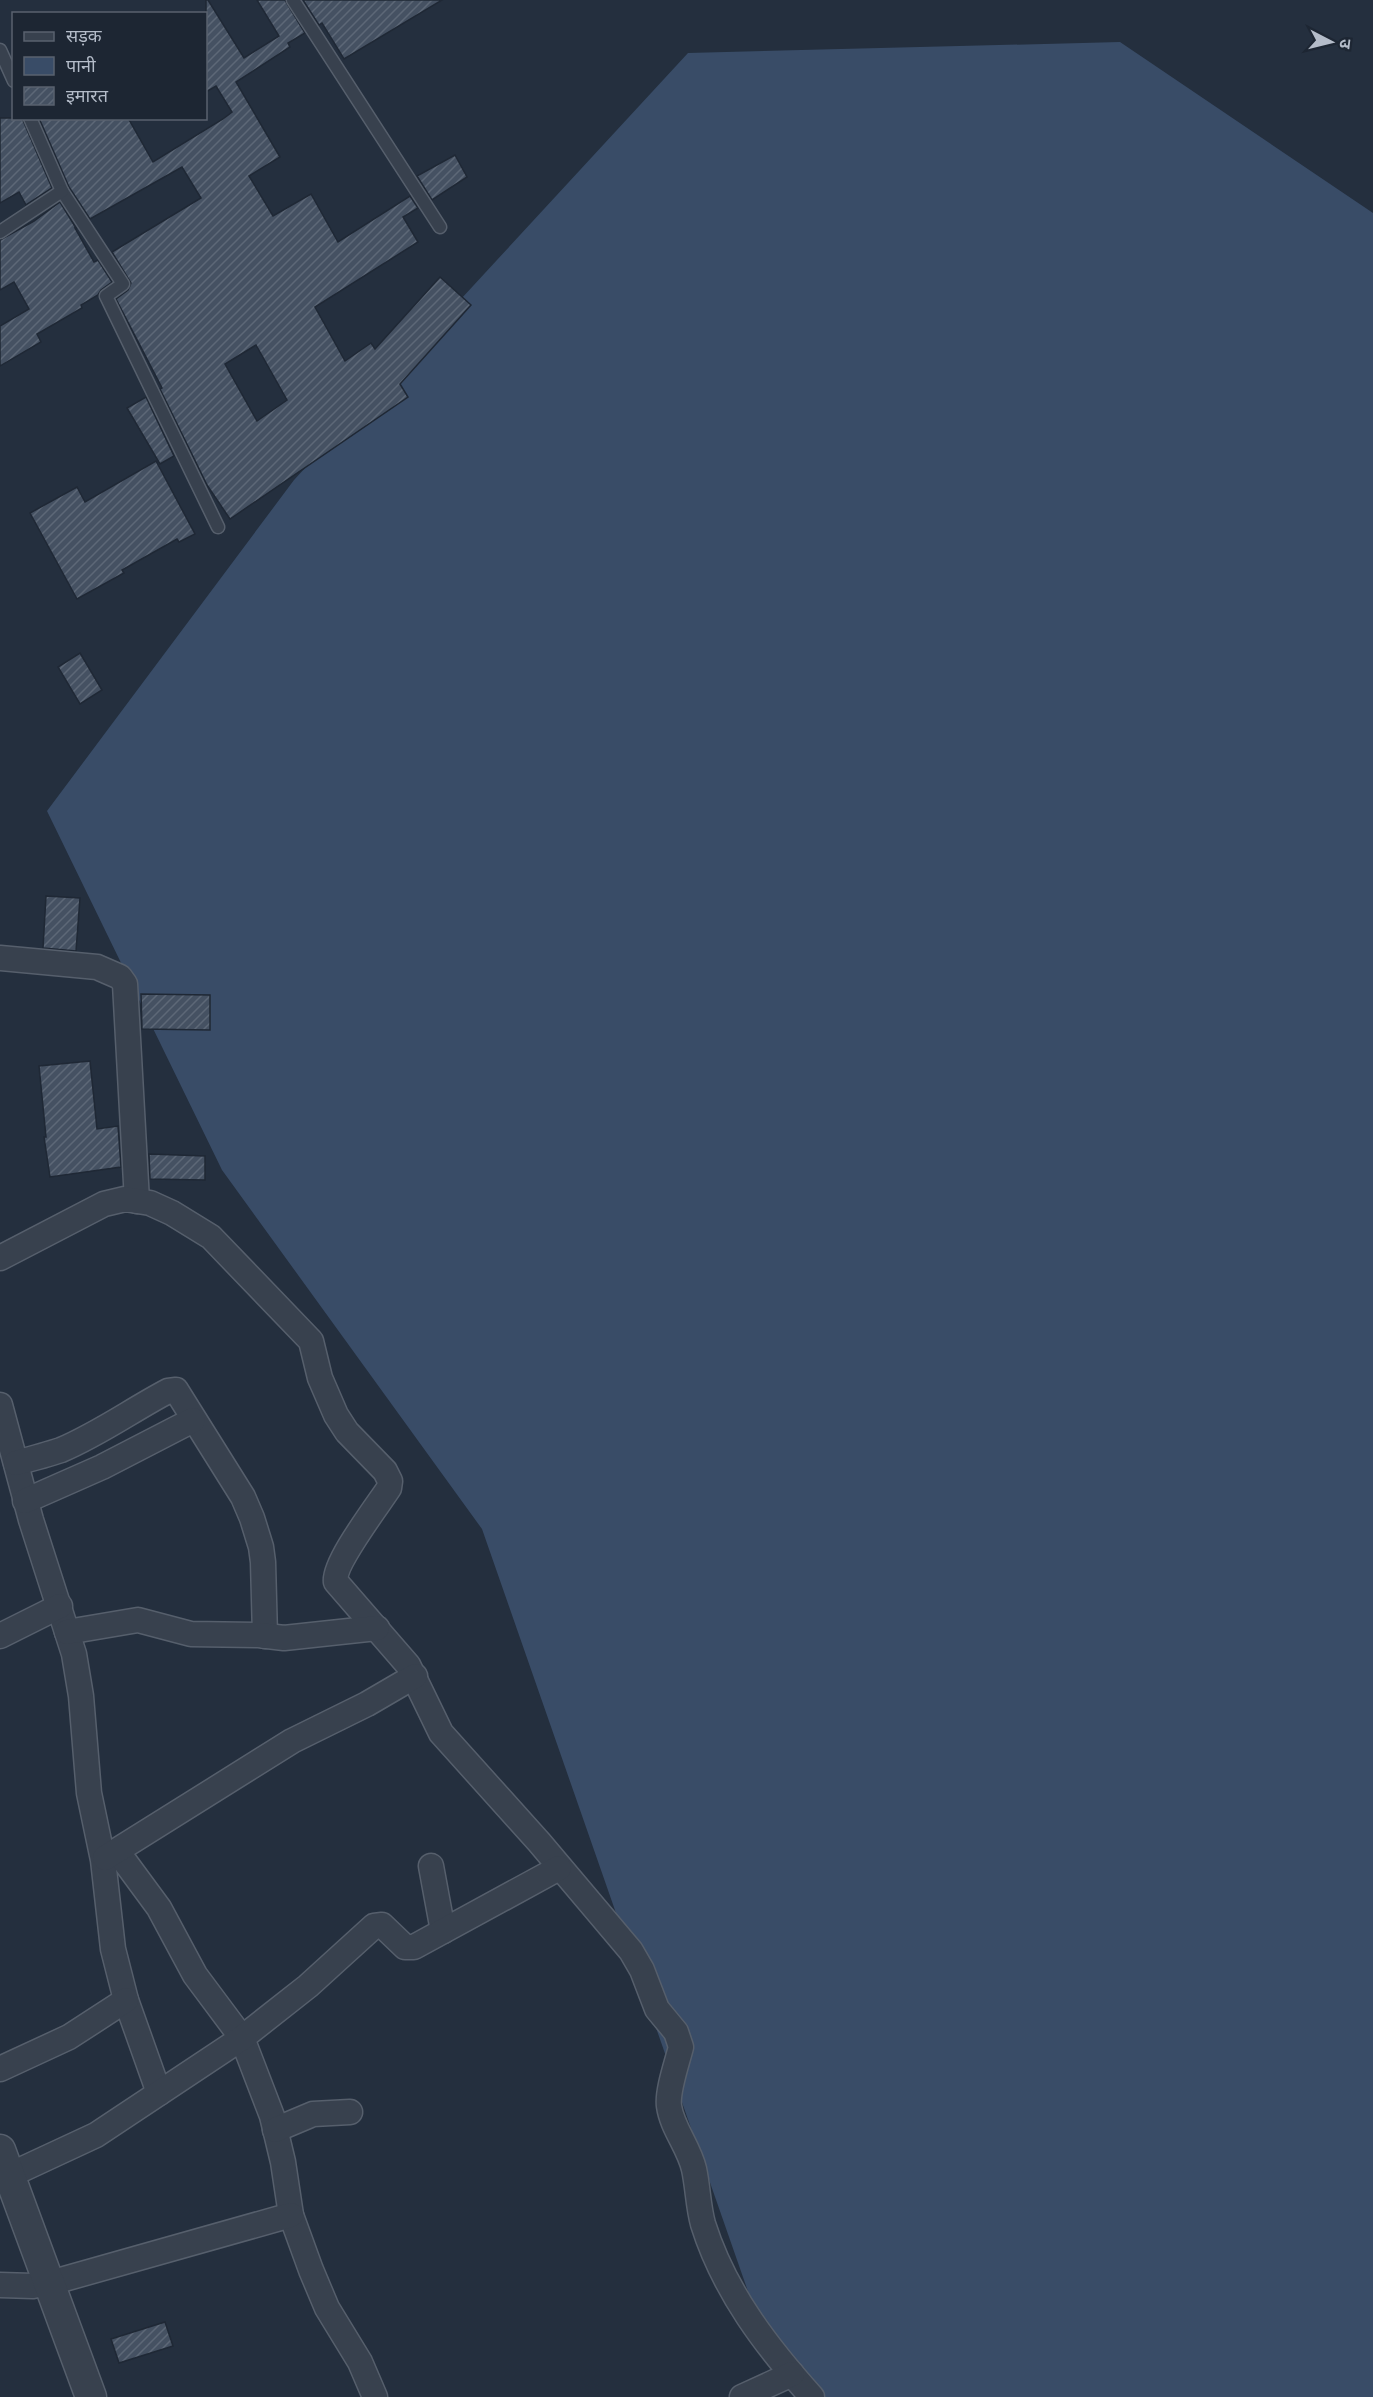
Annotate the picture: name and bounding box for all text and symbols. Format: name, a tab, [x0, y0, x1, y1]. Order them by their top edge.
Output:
legend	[12, 12, 207, 120]
north arrow	[1301, 12, 1361, 72]
text: सड़क	[66, 23, 103, 47]
text: उ	[1334, 38, 1357, 50]
text: पानी	[66, 53, 96, 77]
text: इमारत	[66, 83, 109, 107]

